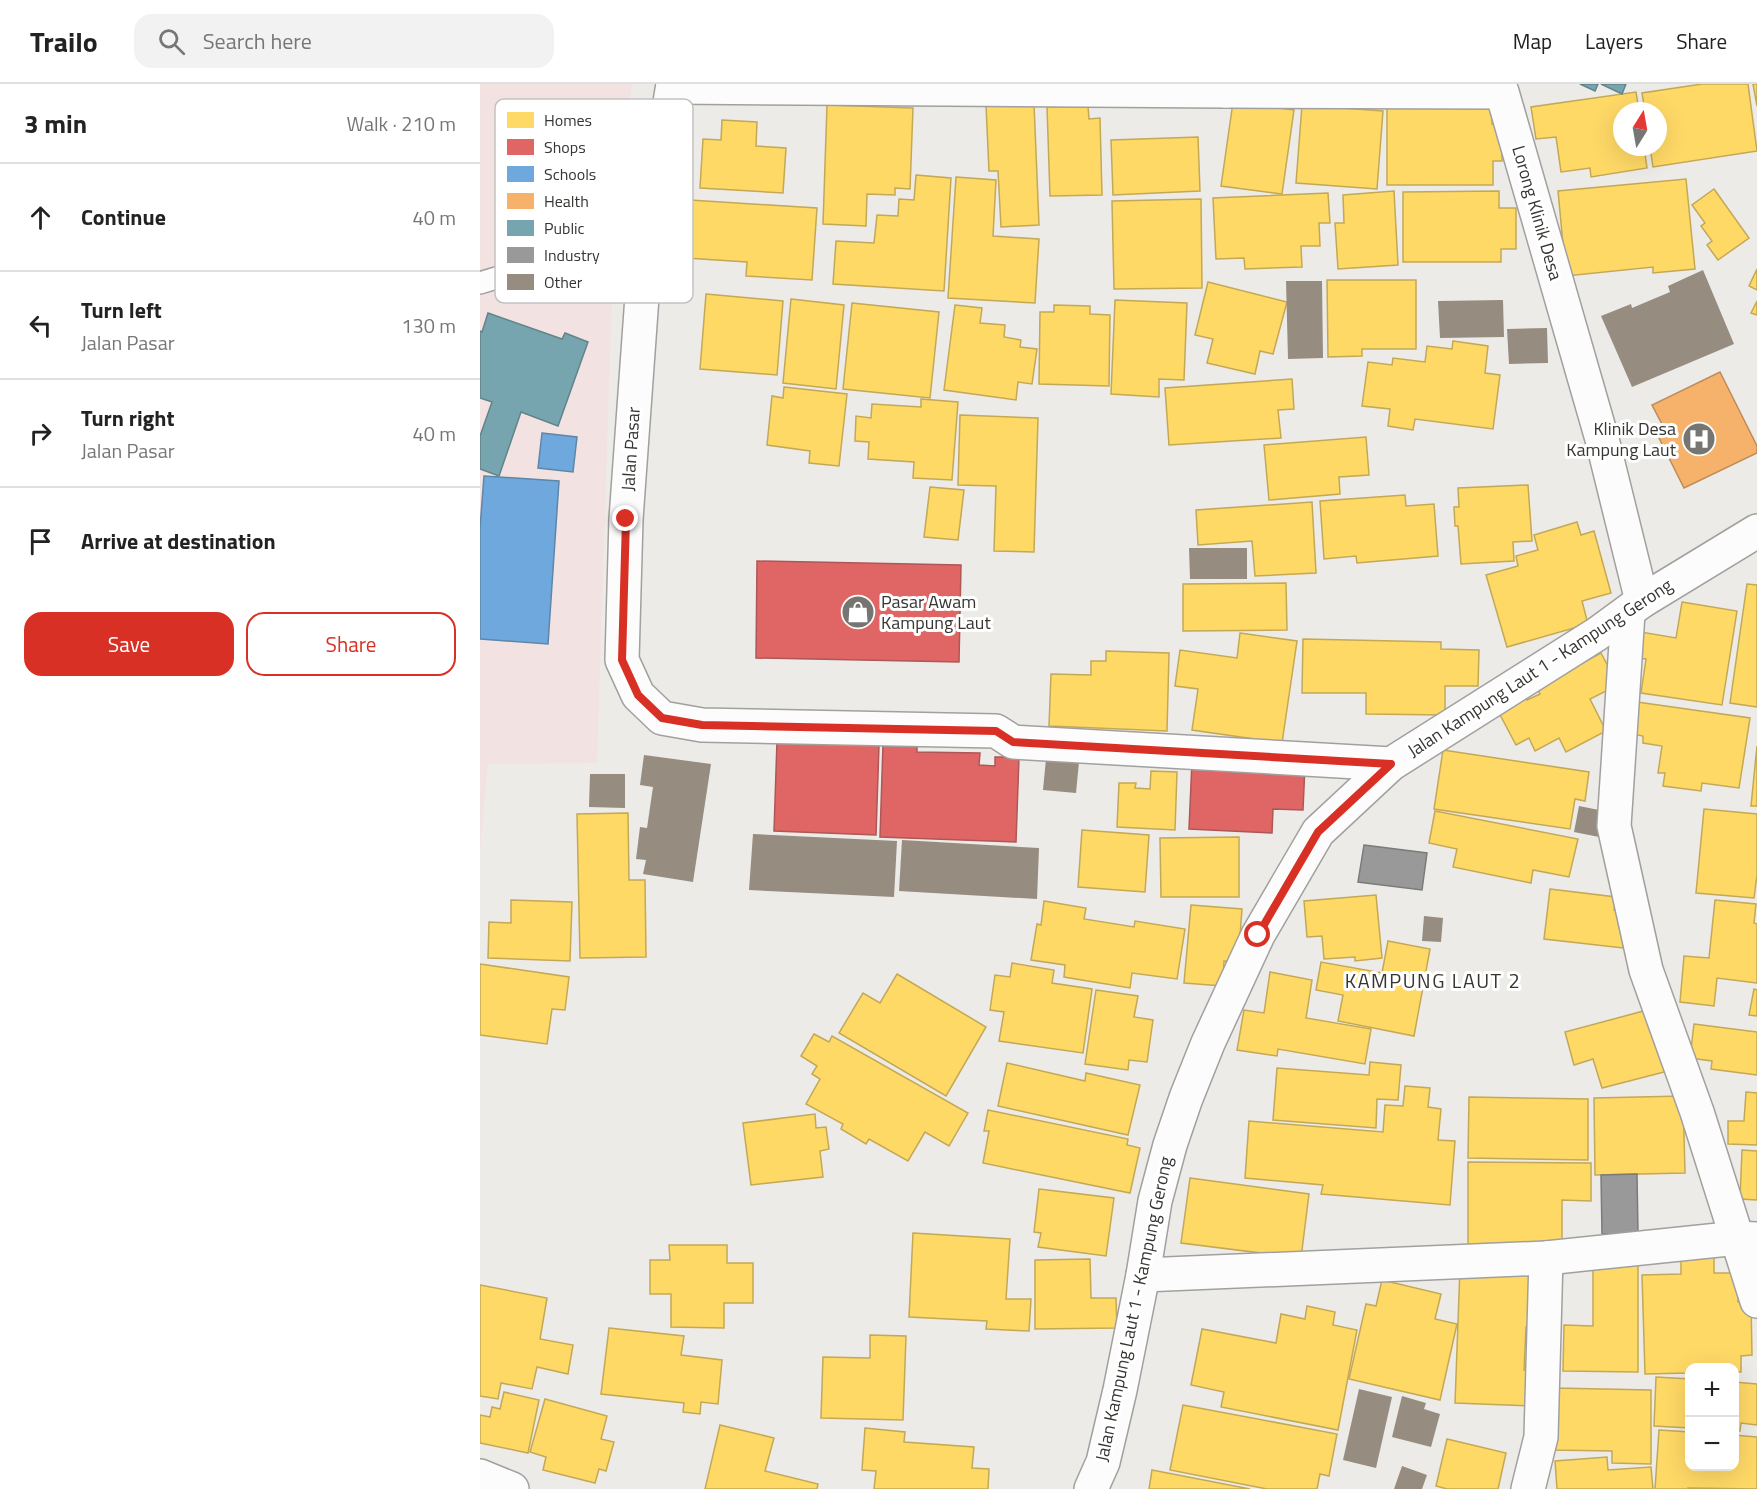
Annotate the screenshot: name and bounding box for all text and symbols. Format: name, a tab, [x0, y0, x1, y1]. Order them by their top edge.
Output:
search box	[134, 14, 554, 68]
text: Trailo	[30, 20, 98, 63]
text: Search here	[203, 24, 312, 58]
icon: search	[155, 25, 188, 58]
text: Map	[1513, 25, 1552, 57]
text: Layers	[1585, 25, 1643, 57]
text: Share	[1676, 25, 1727, 57]
legend	[495, 99, 693, 303]
north arrow	[1613, 102, 1667, 156]
text: 3 min	[24, 104, 87, 143]
text: Walk · 210 m	[347, 108, 456, 139]
text: Homes	[544, 108, 592, 132]
text: Shops	[544, 135, 586, 159]
street label: Lorong Klinik Desa	[1505, 142, 1570, 283]
text: Schools	[544, 162, 596, 186]
text: Health	[544, 189, 589, 213]
text: Continue	[81, 200, 166, 234]
icon: ahead	[24, 201, 57, 234]
text: 40 m	[412, 202, 456, 233]
text: Public	[544, 216, 585, 240]
text: Industry	[544, 243, 600, 267]
text: Other	[544, 270, 583, 294]
text: Turn left	[81, 293, 162, 327]
icon: left	[24, 309, 57, 342]
text: 130 m	[401, 310, 456, 341]
text: Jalan Pasar	[81, 327, 175, 358]
text: Turn right	[81, 401, 175, 435]
street label: Jalan Pasar	[614, 406, 647, 492]
place label: Klinik Desa Kampung Laut	[1566, 415, 1677, 463]
icon: right	[24, 417, 57, 450]
text: 40 m	[412, 418, 456, 449]
hospital icon: Klinik Desa Kampung Laut	[1681, 421, 1717, 457]
text: Jalan Pasar	[81, 435, 175, 466]
route end	[612, 505, 638, 531]
text: Arrive at destination	[81, 524, 276, 558]
icon: arrive	[24, 525, 57, 558]
street label: Jalan Kampung Laut 1 - Kampung Gerong	[1402, 571, 1678, 764]
place label: Pasar Awam Kampung Laut	[881, 588, 991, 636]
shop icon: Pasar Awam Kampung Laut	[840, 594, 876, 630]
button: Save	[24, 612, 234, 676]
button: Share	[246, 612, 456, 676]
route start	[1244, 921, 1270, 947]
district label: KAMPUNG LAUT 2	[1345, 965, 1521, 996]
street label: Jalan Kampung Laut 1 - Kampung Gerong	[1088, 1154, 1179, 1464]
map controls	[1685, 1363, 1739, 1471]
button: +	[1685, 1363, 1739, 1417]
button: −	[1685, 1417, 1739, 1471]

